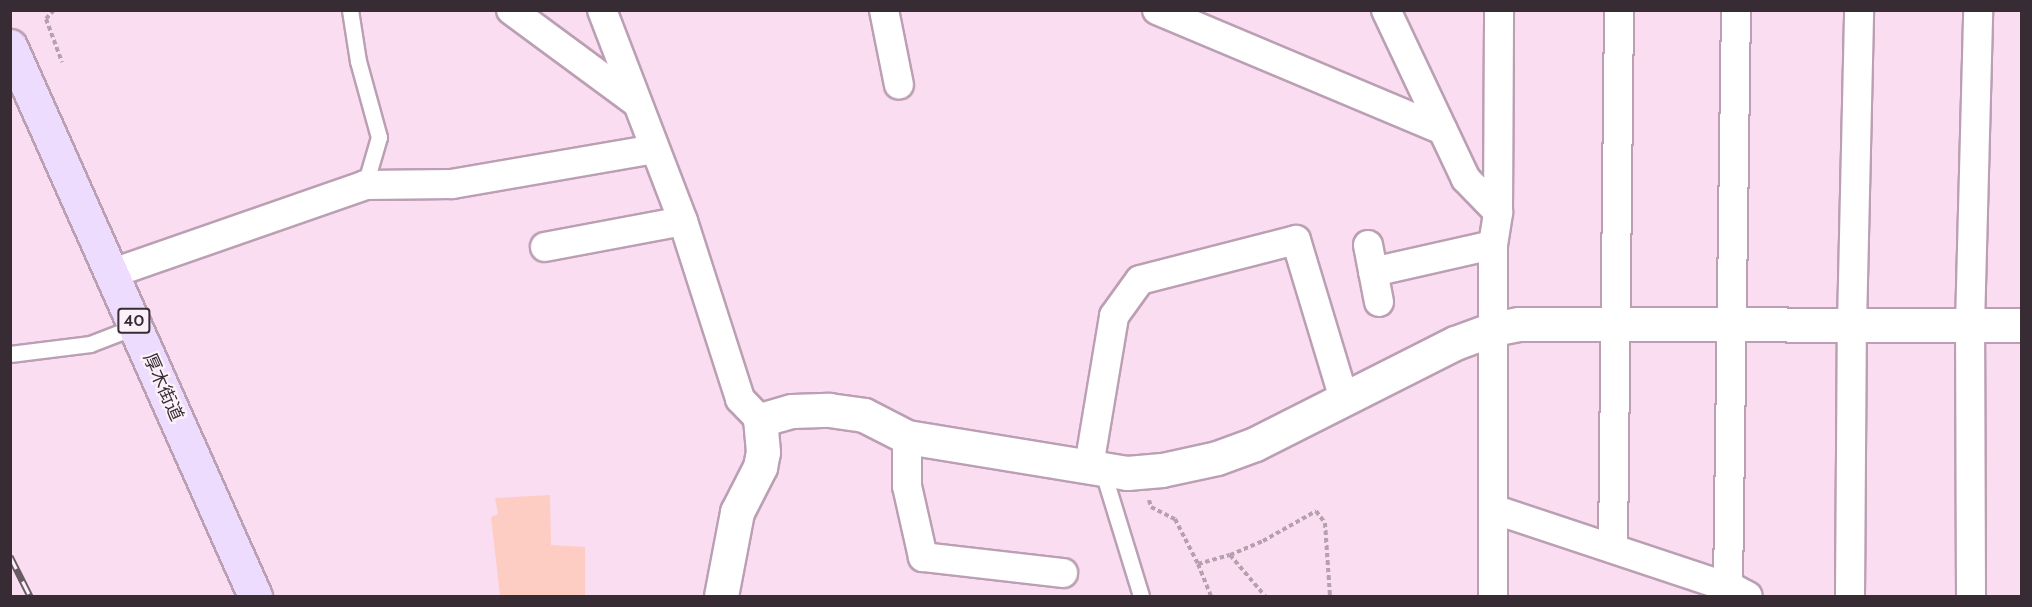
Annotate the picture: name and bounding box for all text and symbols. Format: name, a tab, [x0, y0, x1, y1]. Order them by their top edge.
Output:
road number: 40	[116, 308, 152, 334]
street label: 厚木街道	[138, 350, 188, 424]

